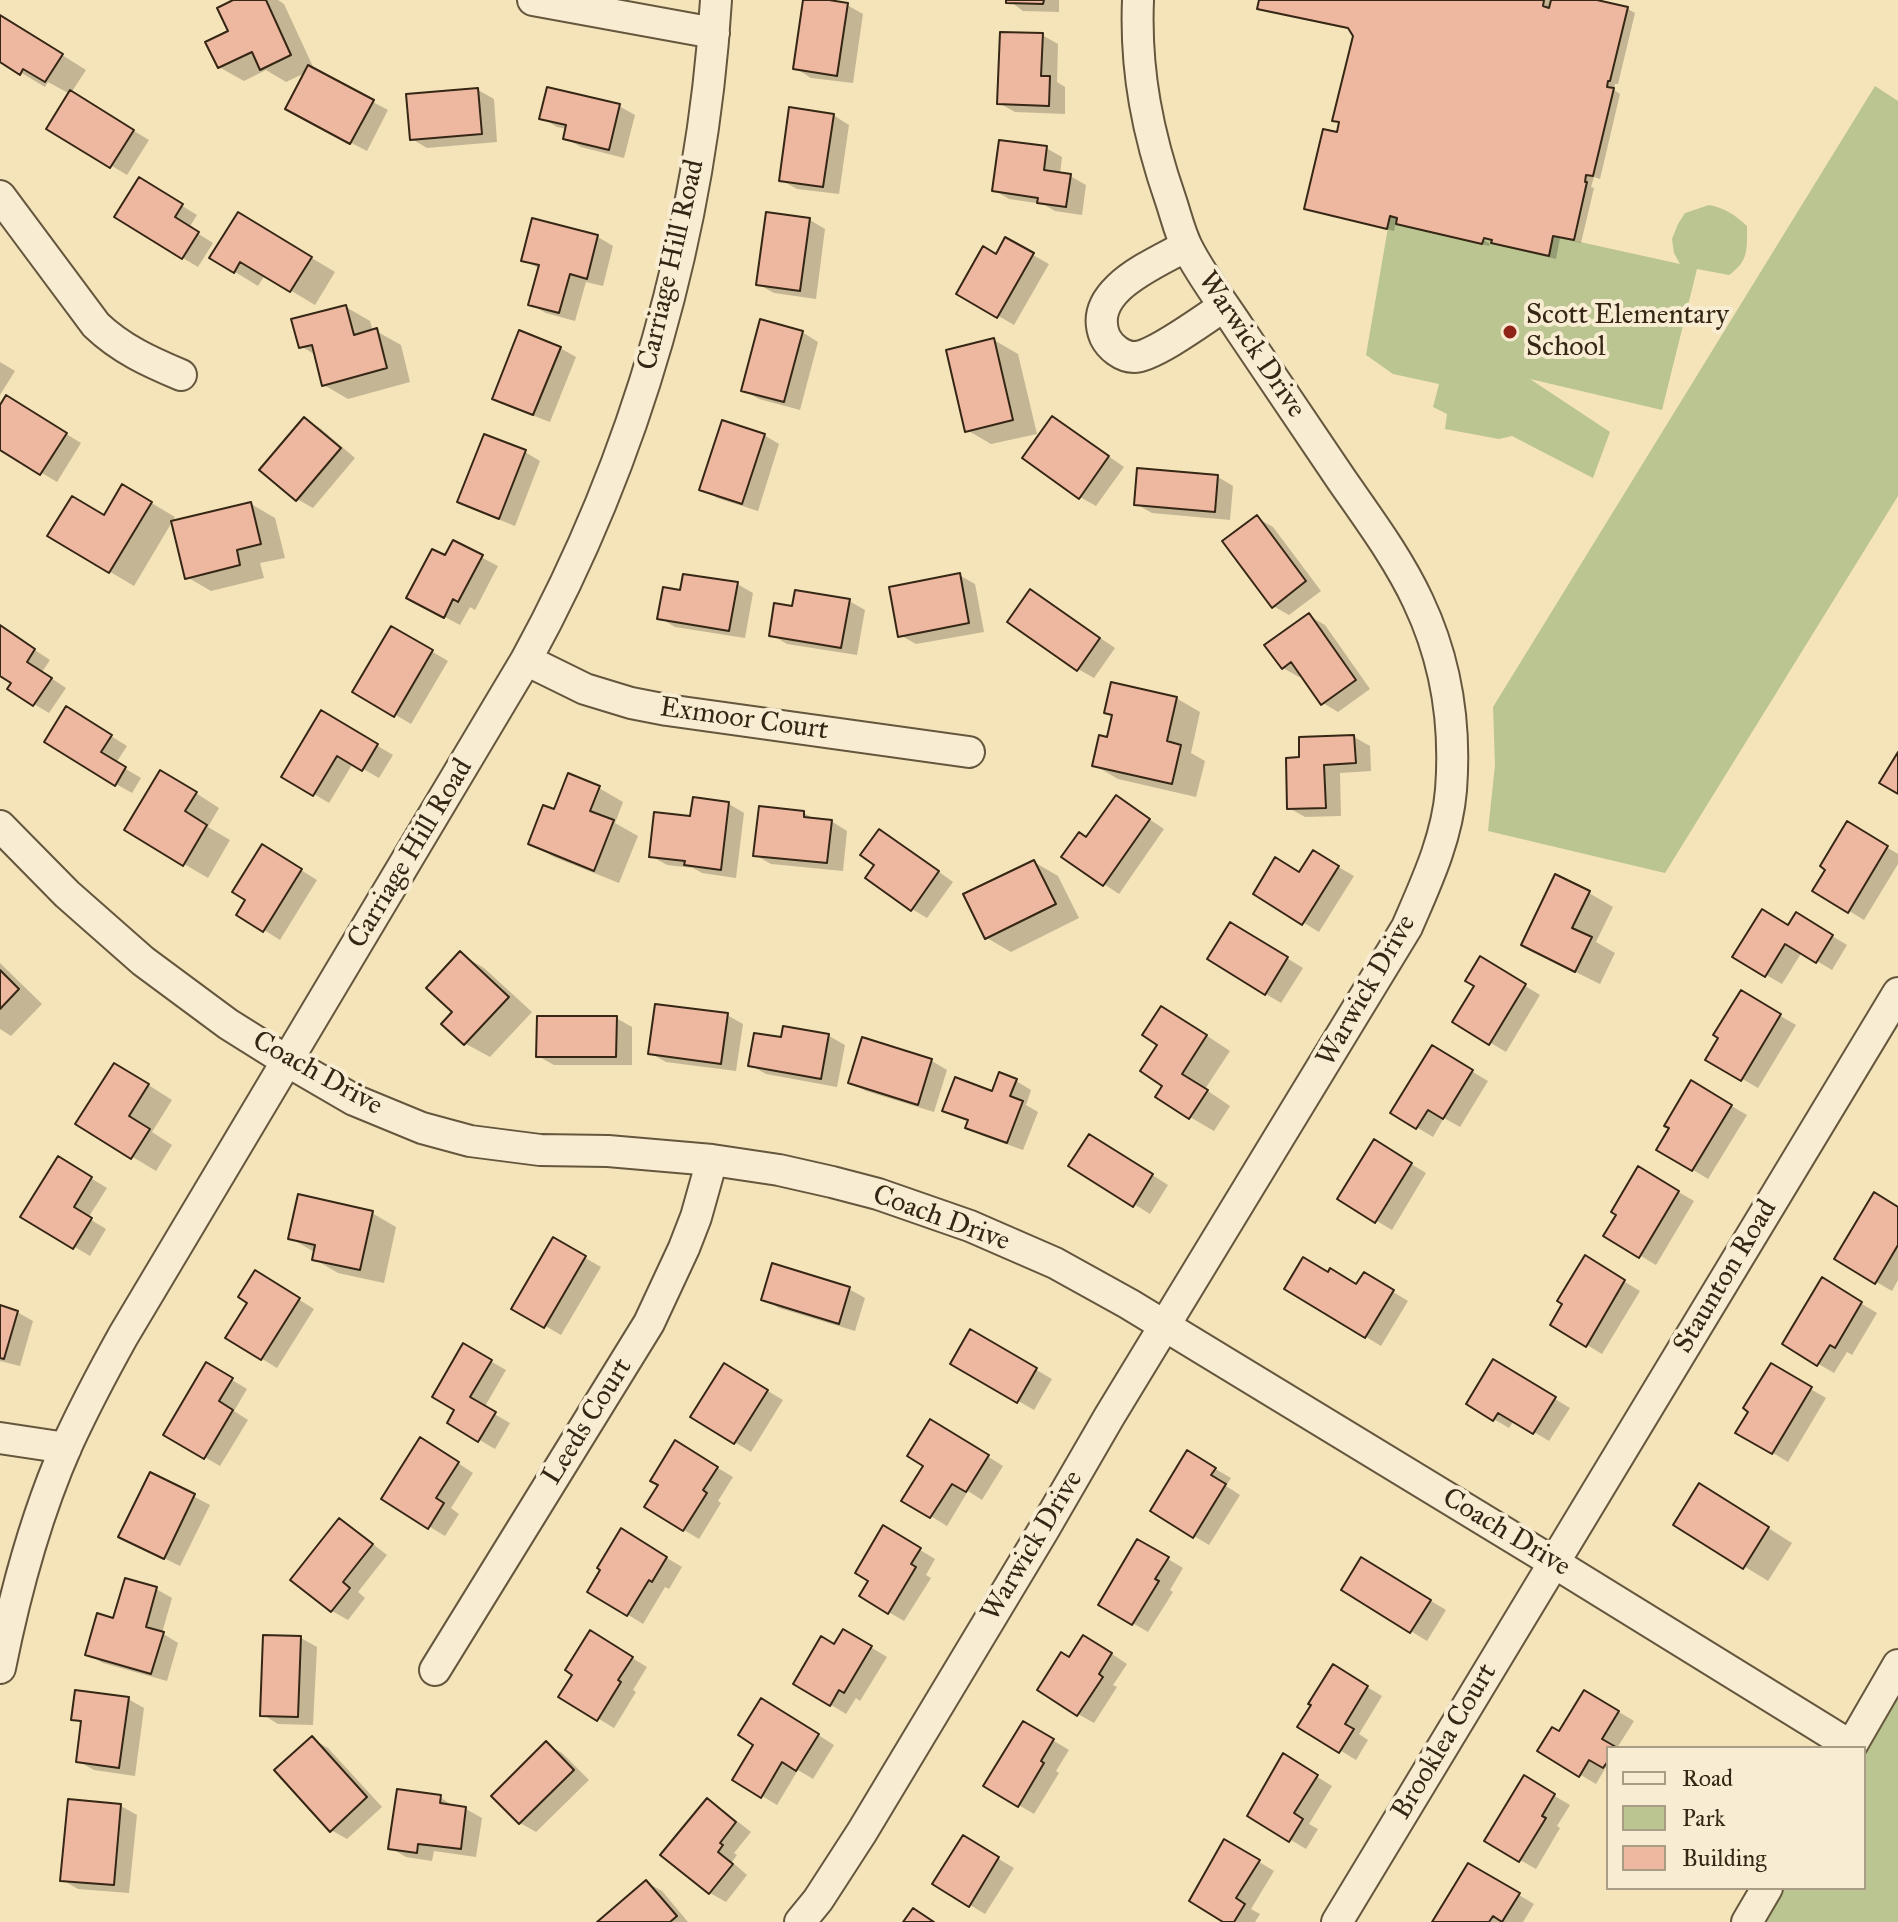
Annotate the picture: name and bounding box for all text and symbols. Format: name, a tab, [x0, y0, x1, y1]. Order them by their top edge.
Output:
street label: Carriage Hill Road	[631, 157, 713, 373]
street label: Warwick Drive	[1190, 265, 1312, 425]
place label: Scott Elementary School	[1526, 299, 1729, 365]
marker: Scott Elementary School	[1501, 323, 1519, 341]
street label: Exmoor Court	[658, 692, 830, 748]
street label: Carriage Hill Road	[341, 753, 481, 955]
street label: Warwick Drive	[1310, 909, 1424, 1073]
street label: Coach Drive	[246, 1025, 388, 1123]
street label: Coach Drive	[868, 1179, 1014, 1259]
street label: Staunton Road	[1667, 1194, 1785, 1360]
street label: Leeds Court	[536, 1352, 640, 1492]
street label: Warwick Drive	[975, 1465, 1091, 1627]
street label: Coach Drive	[1436, 1482, 1576, 1584]
street label: Brooklea Court	[1385, 1658, 1505, 1826]
legend	[1606, 1746, 1866, 1890]
text: Road	[1682, 1763, 1733, 1793]
text: Park	[1682, 1803, 1725, 1833]
text: Building	[1682, 1843, 1767, 1873]

